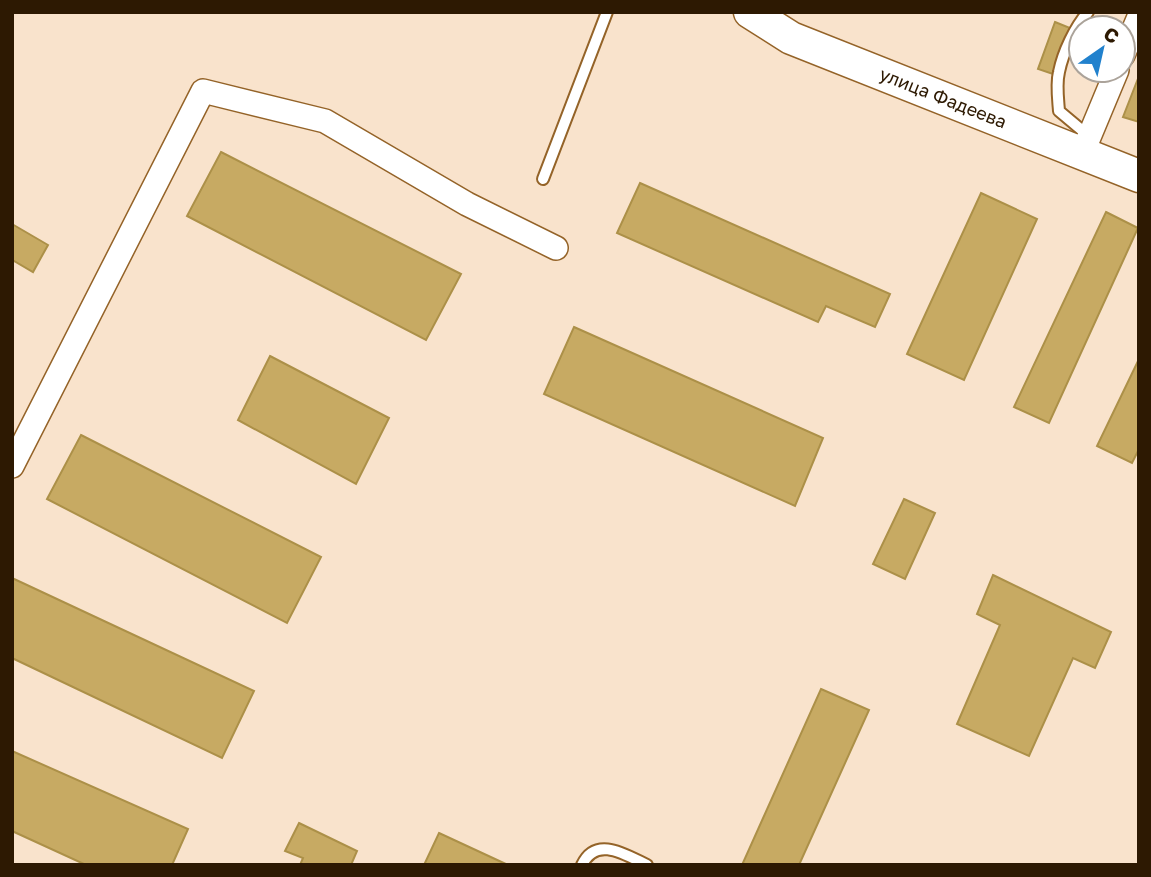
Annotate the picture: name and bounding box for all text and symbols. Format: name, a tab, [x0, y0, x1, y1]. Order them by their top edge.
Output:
north arrow	[1067, 14, 1137, 84]
text: С	[1100, 21, 1124, 48]
street label: улица Фадеева	[876, 62, 1010, 132]

